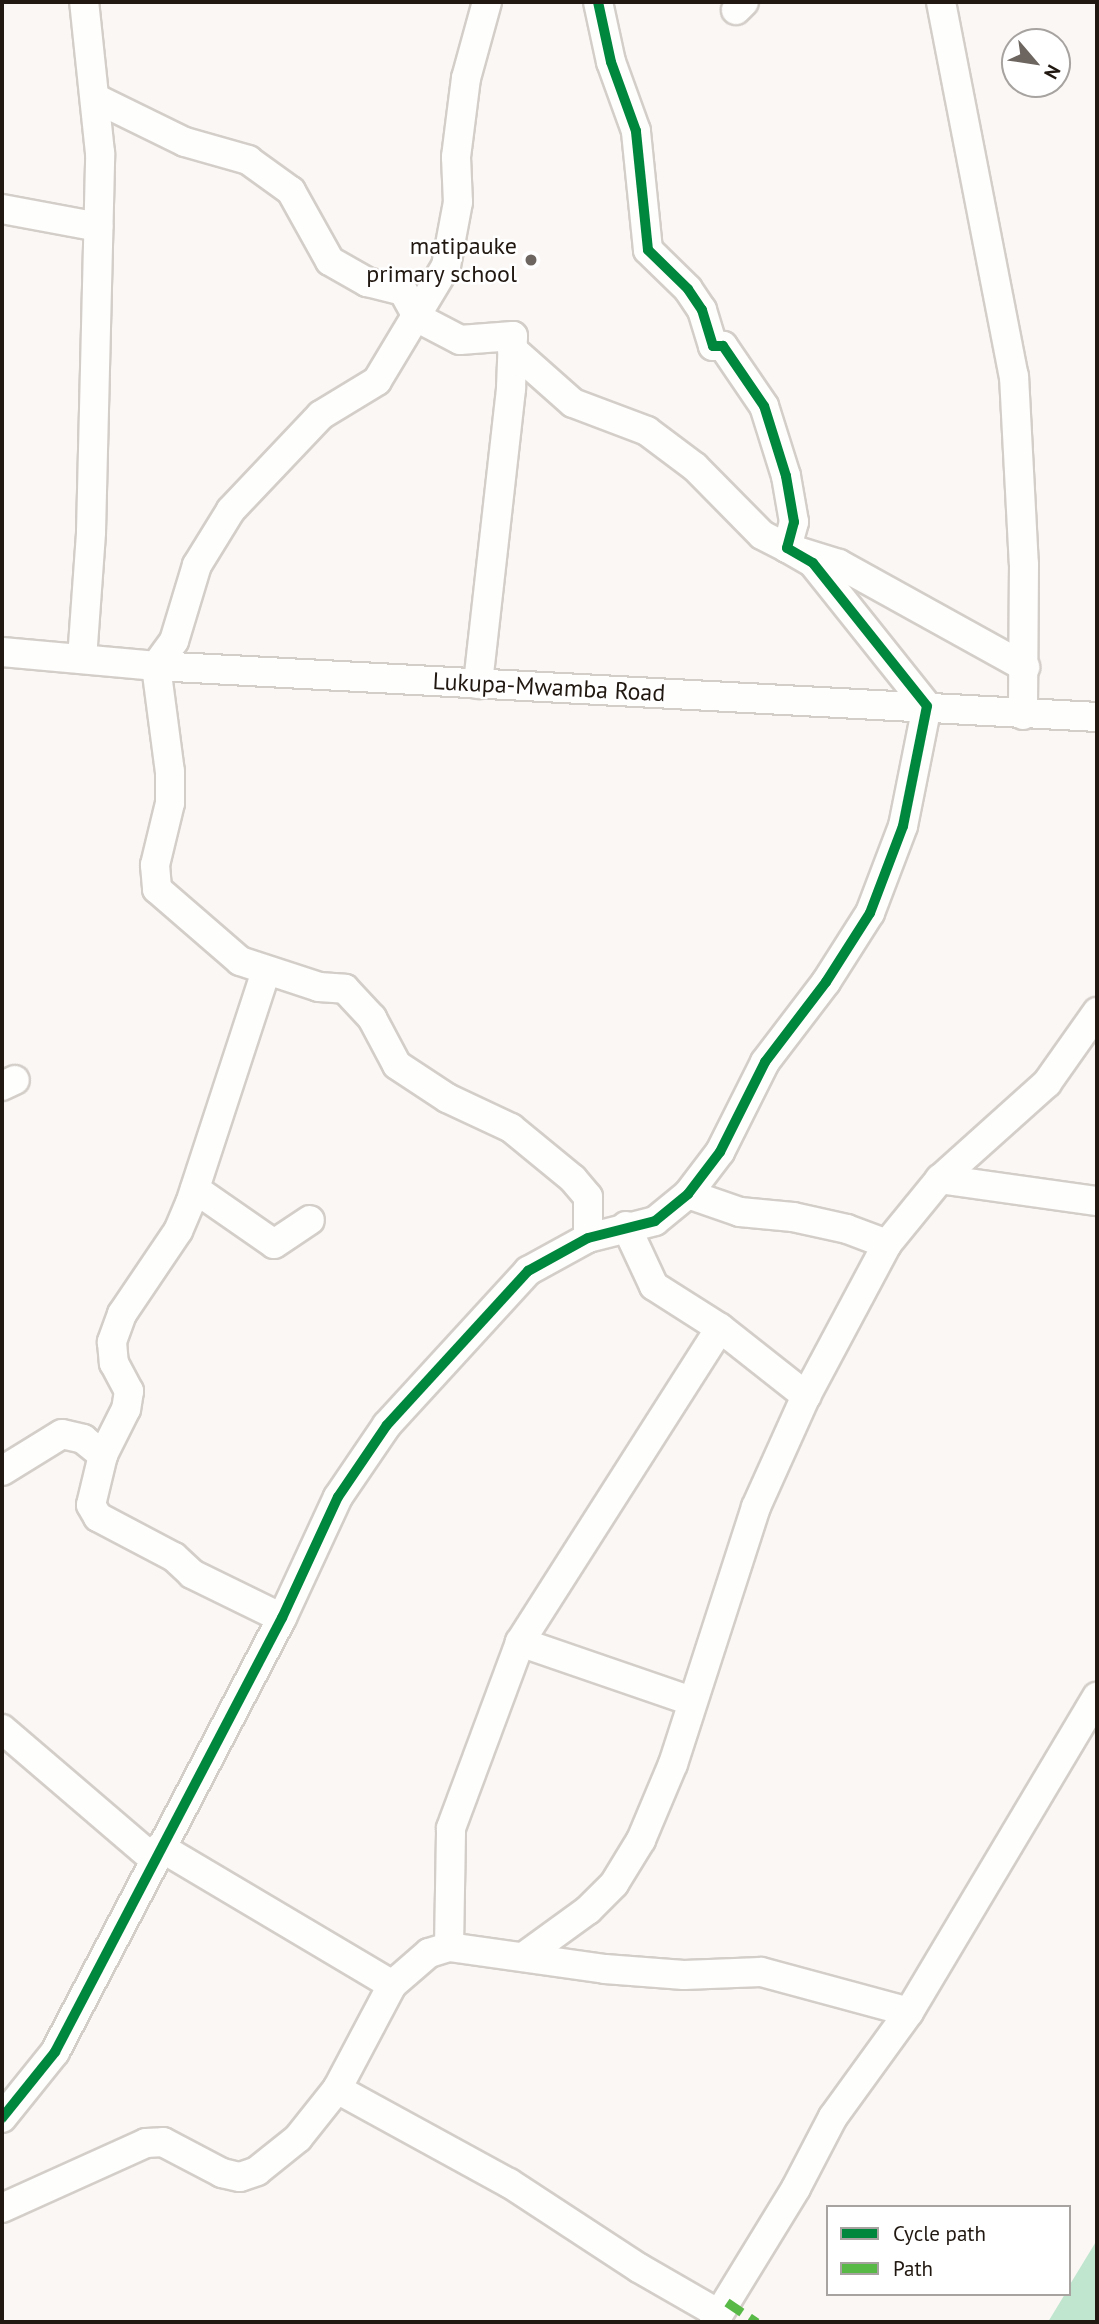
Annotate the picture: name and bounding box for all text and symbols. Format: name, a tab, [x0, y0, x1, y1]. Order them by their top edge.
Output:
north arrow	[1001, 28, 1071, 98]
text: N	[1039, 61, 1066, 83]
place label: matipauke primary school	[365, 232, 517, 288]
marker: matipauke primary school	[523, 252, 539, 268]
street label: Lukupa-Mwamba Road	[432, 667, 666, 707]
legend	[826, 2205, 1071, 2296]
text: Cycle path	[893, 2220, 986, 2247]
text: Path	[893, 2255, 933, 2282]

